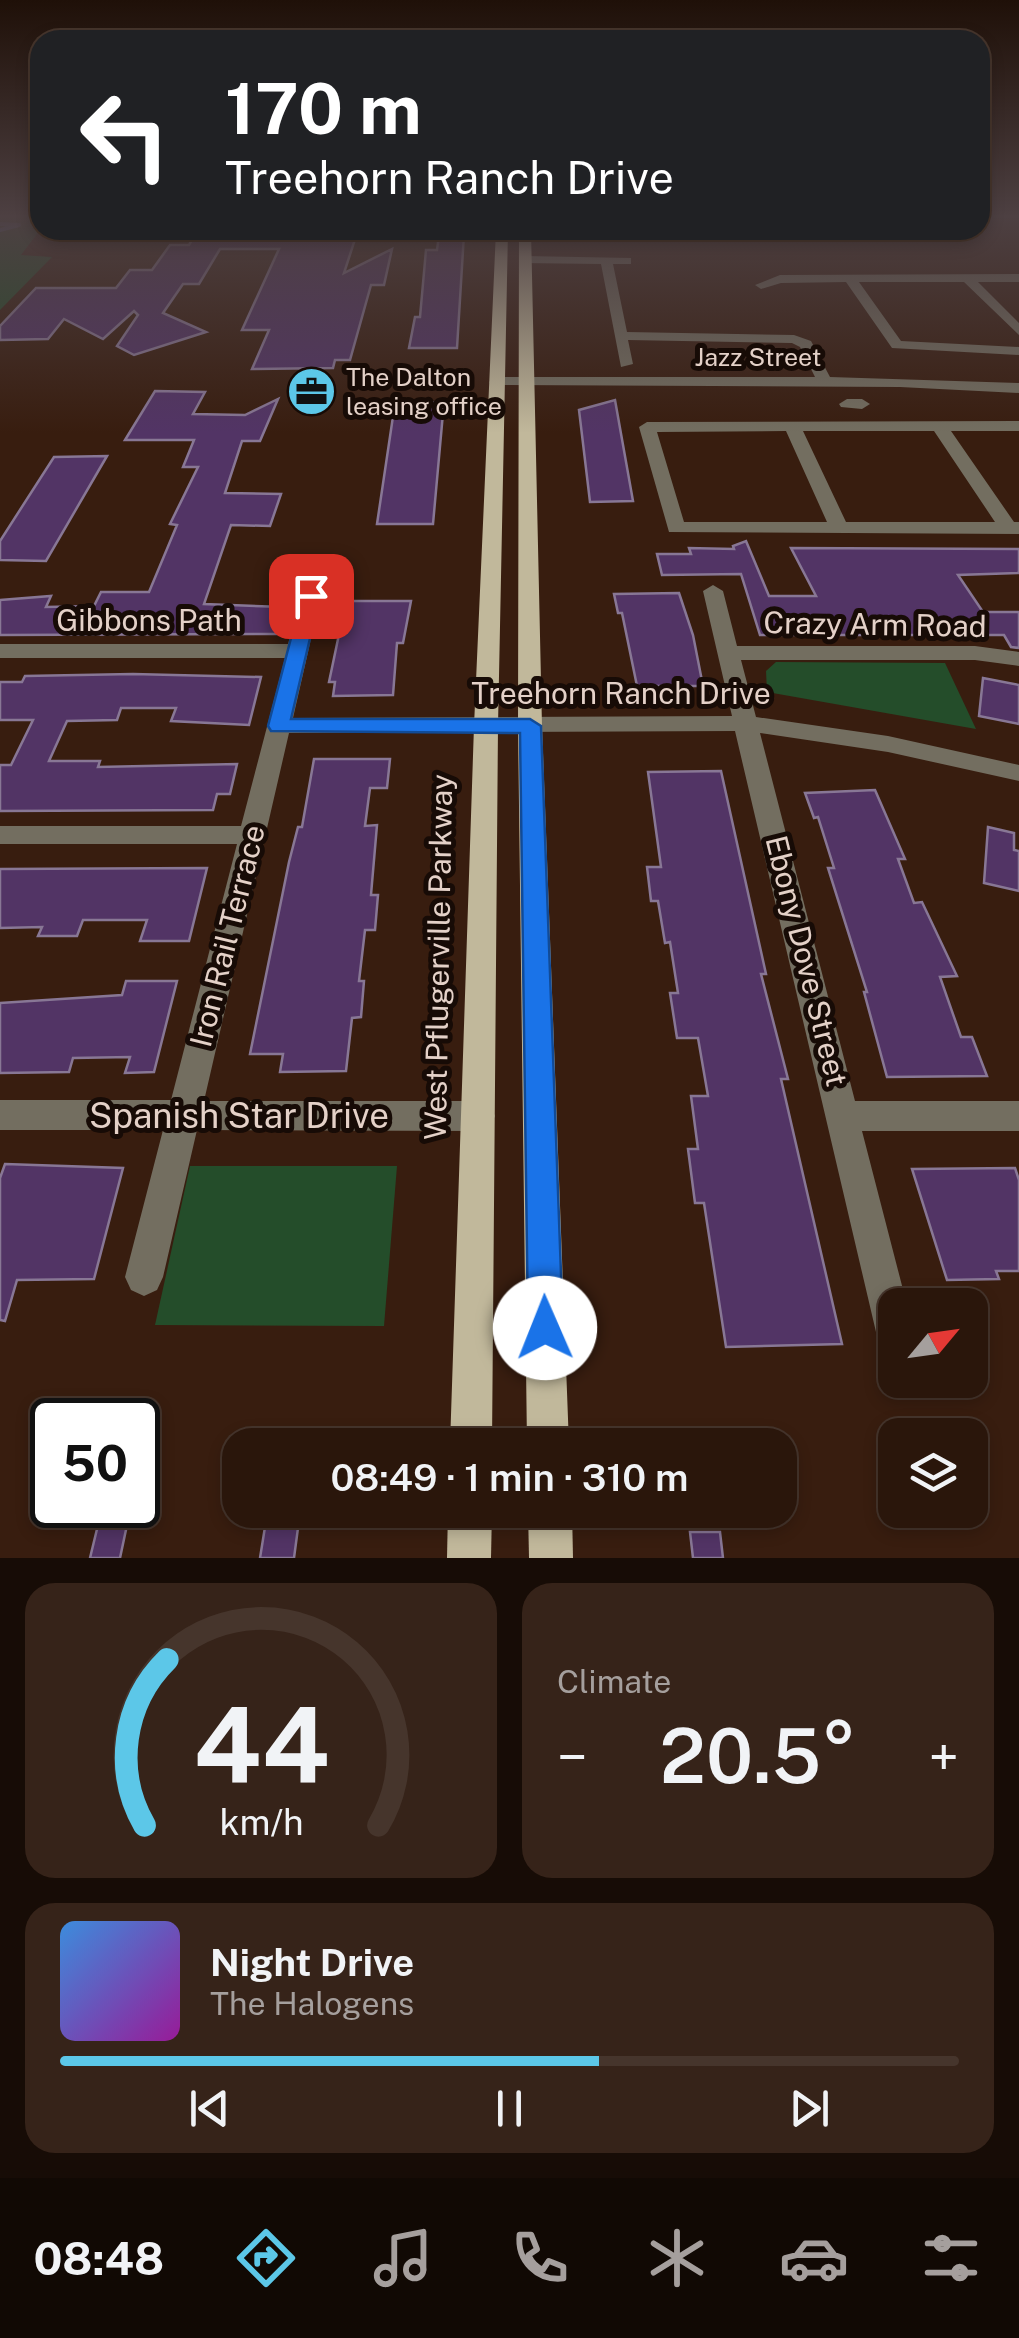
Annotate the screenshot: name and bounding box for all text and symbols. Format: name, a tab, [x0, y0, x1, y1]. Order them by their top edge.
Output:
text: 170 m	[225, 67, 422, 150]
icon: left	[60, 70, 190, 200]
text: Treehorn Ranch Drive	[225, 151, 674, 204]
street label: Jazz Street	[695, 342, 821, 372]
place label: The Dalton leasing office	[346, 362, 502, 421]
office icon: The Dalton leasing office	[285, 365, 337, 417]
pin	[269, 554, 354, 639]
icon: arrive	[284, 569, 339, 624]
street label: Gibbons Path	[56, 602, 242, 638]
street label: Crazy Arm Road	[763, 604, 987, 644]
street label: Treehorn Ranch Drive	[471, 675, 771, 711]
street label: West Pflugerville Parkway	[417, 774, 459, 1140]
street label: Iron Rail Terrace	[182, 821, 272, 1051]
street label: Ebony Dove Street	[758, 832, 856, 1090]
street label: Spanish Star Drive	[89, 1095, 389, 1136]
position arrow	[493, 1276, 597, 1380]
north arrow	[878, 1288, 988, 1398]
map controls	[878, 1288, 988, 1528]
speed limit sign: 50	[30, 1398, 160, 1528]
button: layers	[878, 1418, 988, 1528]
text: 08:49 · 1 min · 310 m	[330, 1455, 689, 1500]
text: Climate	[557, 1663, 671, 1700]
text: 44	[193, 1684, 329, 1806]
text: 20.5°	[660, 1712, 856, 1800]
text: −	[557, 1725, 588, 1789]
text: +	[929, 1725, 959, 1789]
text: km/h	[219, 1801, 303, 1843]
text: Night Drive	[210, 1940, 414, 1985]
text: The Halogens	[210, 1985, 414, 2022]
icon: previous	[182, 2081, 237, 2136]
icon: pause	[482, 2081, 537, 2136]
icon: next	[782, 2081, 837, 2136]
icon: directions	[231, 2223, 301, 2293]
icon: music	[368, 2223, 438, 2293]
icon: phone	[505, 2223, 575, 2293]
icon: climate	[642, 2223, 712, 2293]
icon: car	[779, 2223, 849, 2293]
icon: filters	[916, 2223, 986, 2293]
text: 08:48	[33, 2232, 164, 2285]

